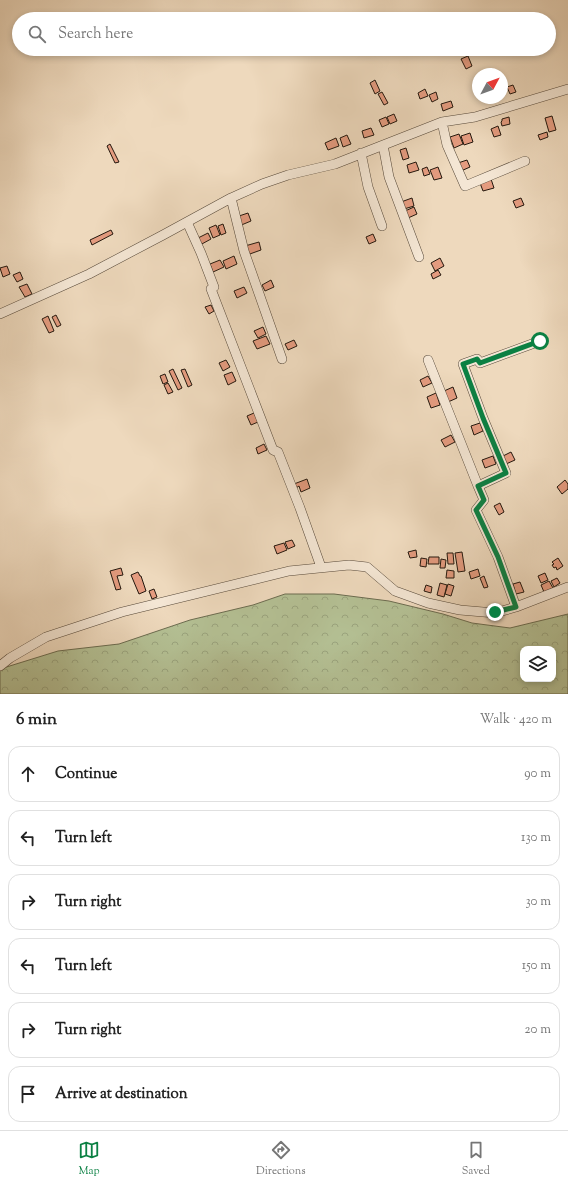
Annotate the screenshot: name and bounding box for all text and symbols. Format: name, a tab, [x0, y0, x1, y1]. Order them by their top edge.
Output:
search box	[12, 12, 556, 56]
icon: search	[26, 23, 48, 45]
text: Search here	[58, 24, 133, 45]
north arrow	[472, 68, 508, 104]
route start	[531, 332, 549, 350]
route end	[486, 603, 504, 621]
map controls	[520, 646, 556, 682]
button: layers	[520, 646, 556, 682]
text: 6 min	[16, 708, 57, 732]
text: Walk · 420 m	[480, 711, 552, 729]
icon: ahead	[17, 763, 39, 785]
text: Continue	[55, 764, 117, 785]
text: 90 m	[524, 765, 551, 783]
icon: left	[17, 827, 39, 849]
text: Turn left	[55, 828, 112, 849]
text: 130 m	[521, 829, 551, 847]
icon: right	[17, 891, 39, 913]
text: Turn right	[55, 892, 121, 913]
text: 30 m	[525, 893, 551, 911]
icon: left	[17, 955, 39, 977]
text: Turn left	[55, 956, 112, 977]
text: 150 m	[522, 957, 551, 975]
icon: right	[17, 1019, 39, 1041]
text: Turn right	[55, 1020, 121, 1041]
text: 20 m	[525, 1021, 551, 1039]
icon: arrive	[17, 1083, 39, 1105]
text: Arrive at destination	[55, 1084, 188, 1105]
tab: Map	[78, 1139, 100, 1179]
tab: Directions	[256, 1139, 306, 1179]
tab: Saved	[462, 1139, 490, 1179]

